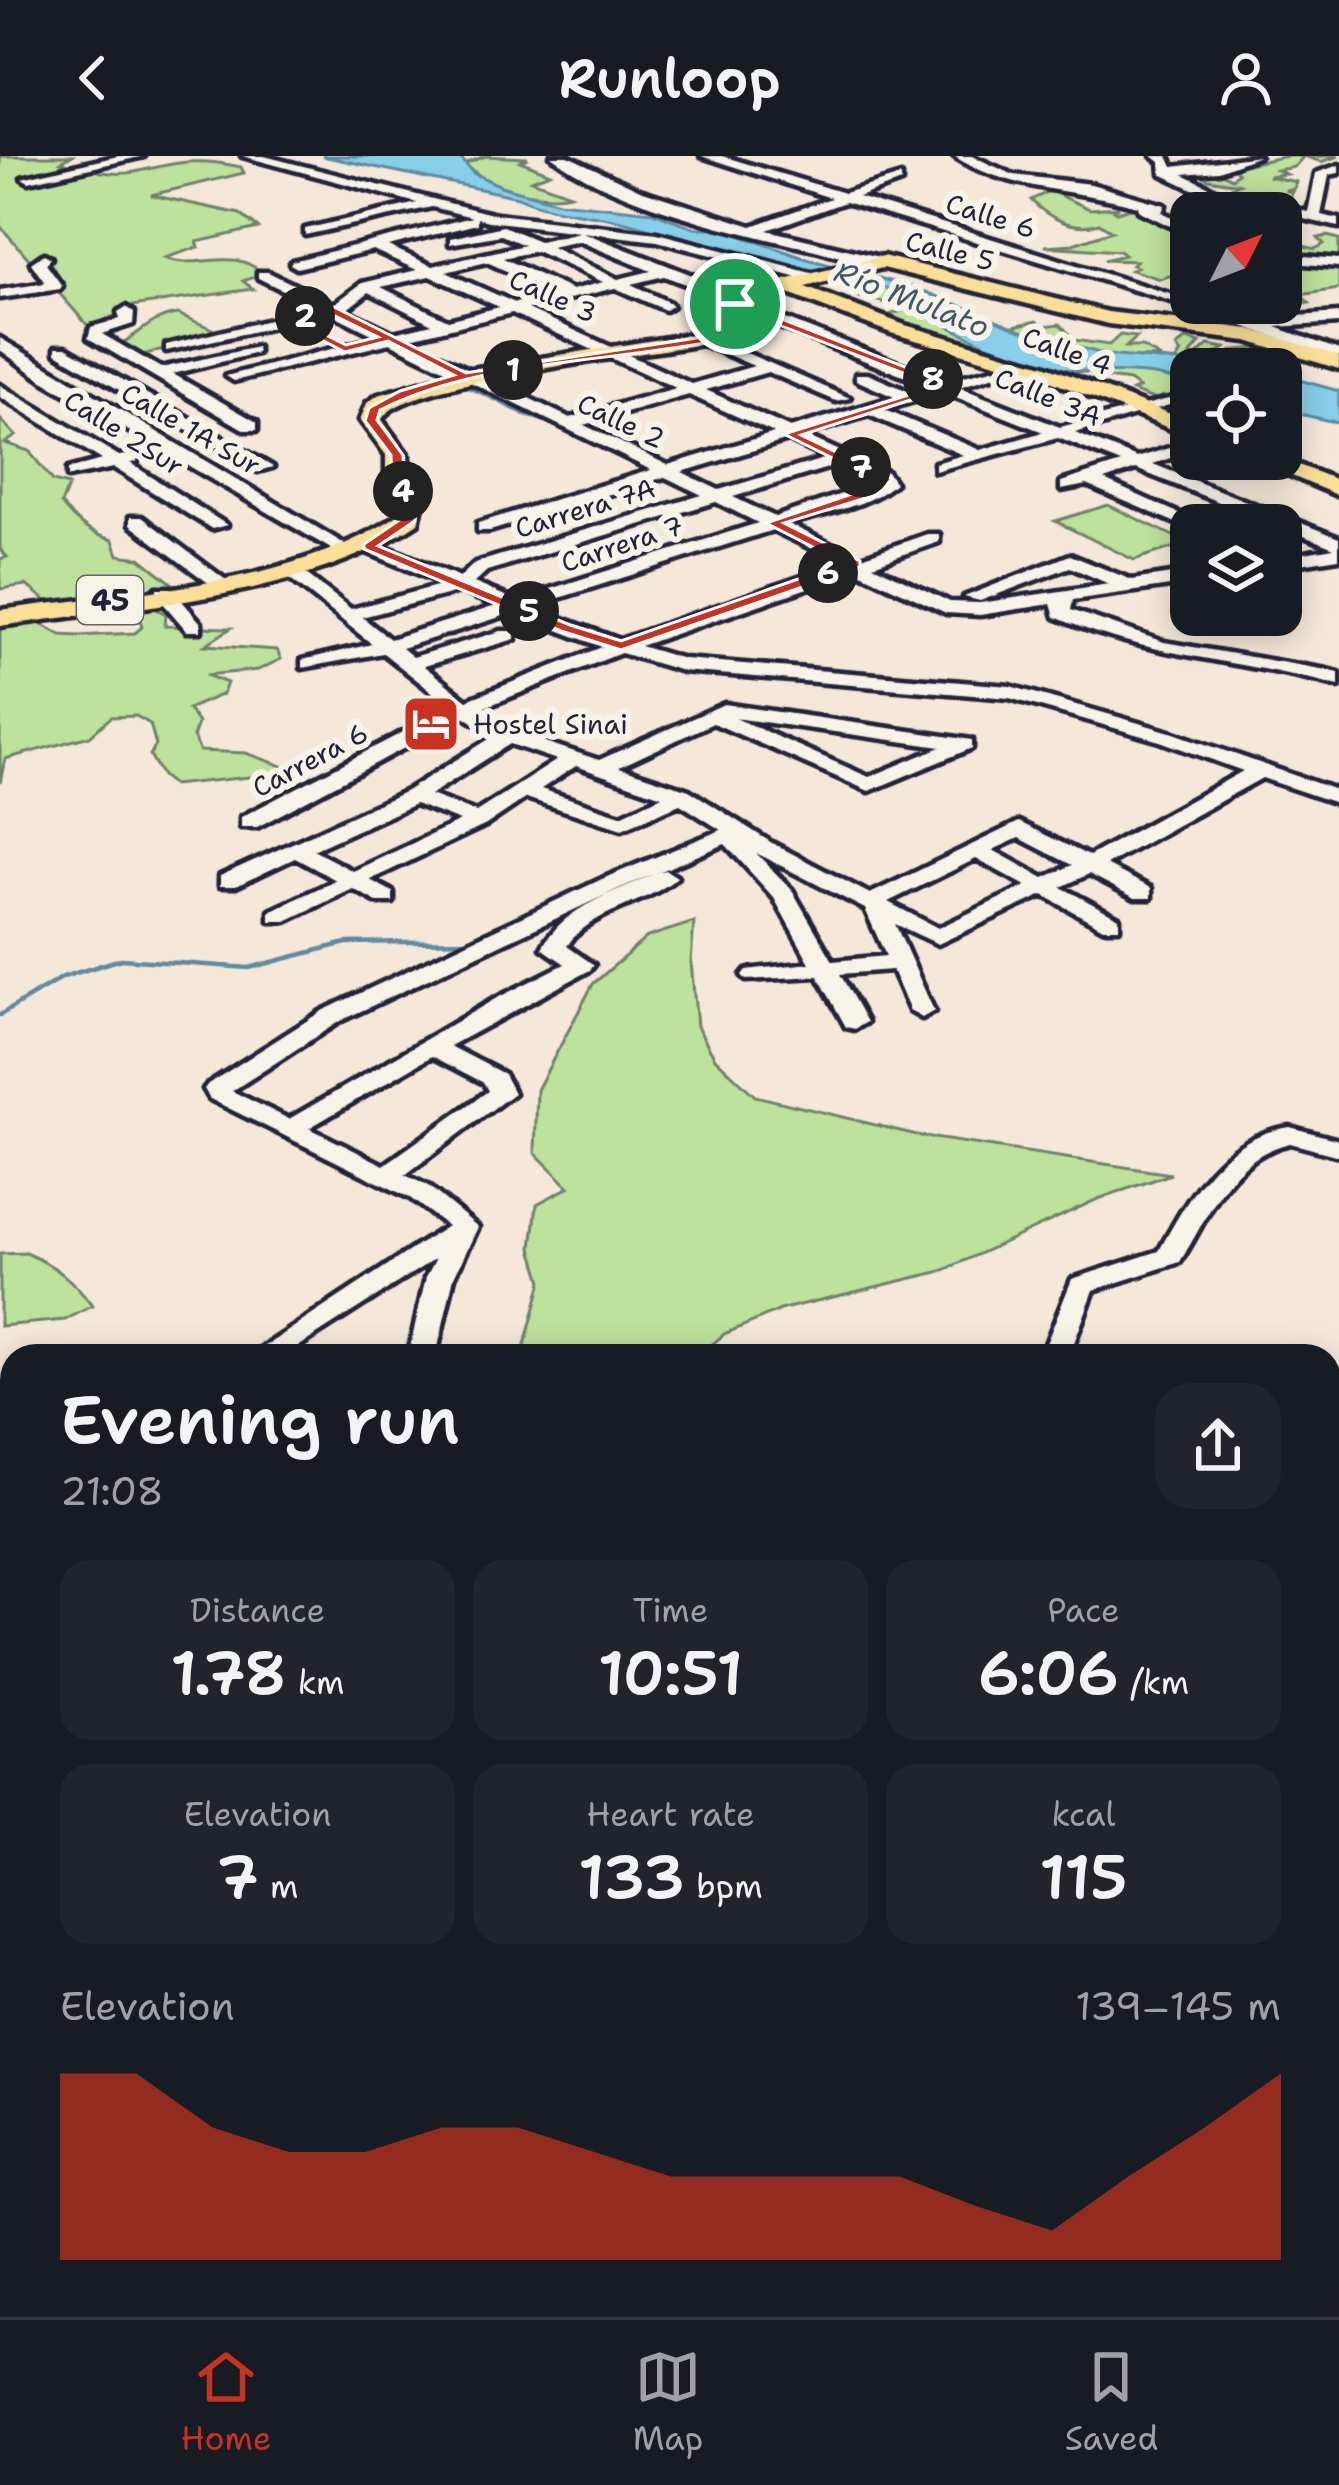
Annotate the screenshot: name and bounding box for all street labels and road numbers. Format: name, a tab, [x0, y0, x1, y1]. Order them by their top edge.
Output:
street label: Calle 6	[941, 185, 1041, 247]
street label: Calle 5	[902, 222, 998, 280]
street label: Calle 3	[503, 260, 603, 332]
street label: Calle 4	[1017, 318, 1117, 384]
street label: Calle 3A	[989, 359, 1107, 435]
street label: Calle 1A Sur	[115, 374, 267, 484]
street label: Calle 2Sur	[57, 382, 191, 484]
street label: Calle 2	[571, 385, 671, 457]
street label: Carrera 7A	[511, 471, 659, 545]
street label: Carrera 7	[557, 509, 687, 579]
road number: 45	[77, 576, 143, 624]
street label: Carrera 6	[245, 714, 375, 806]

